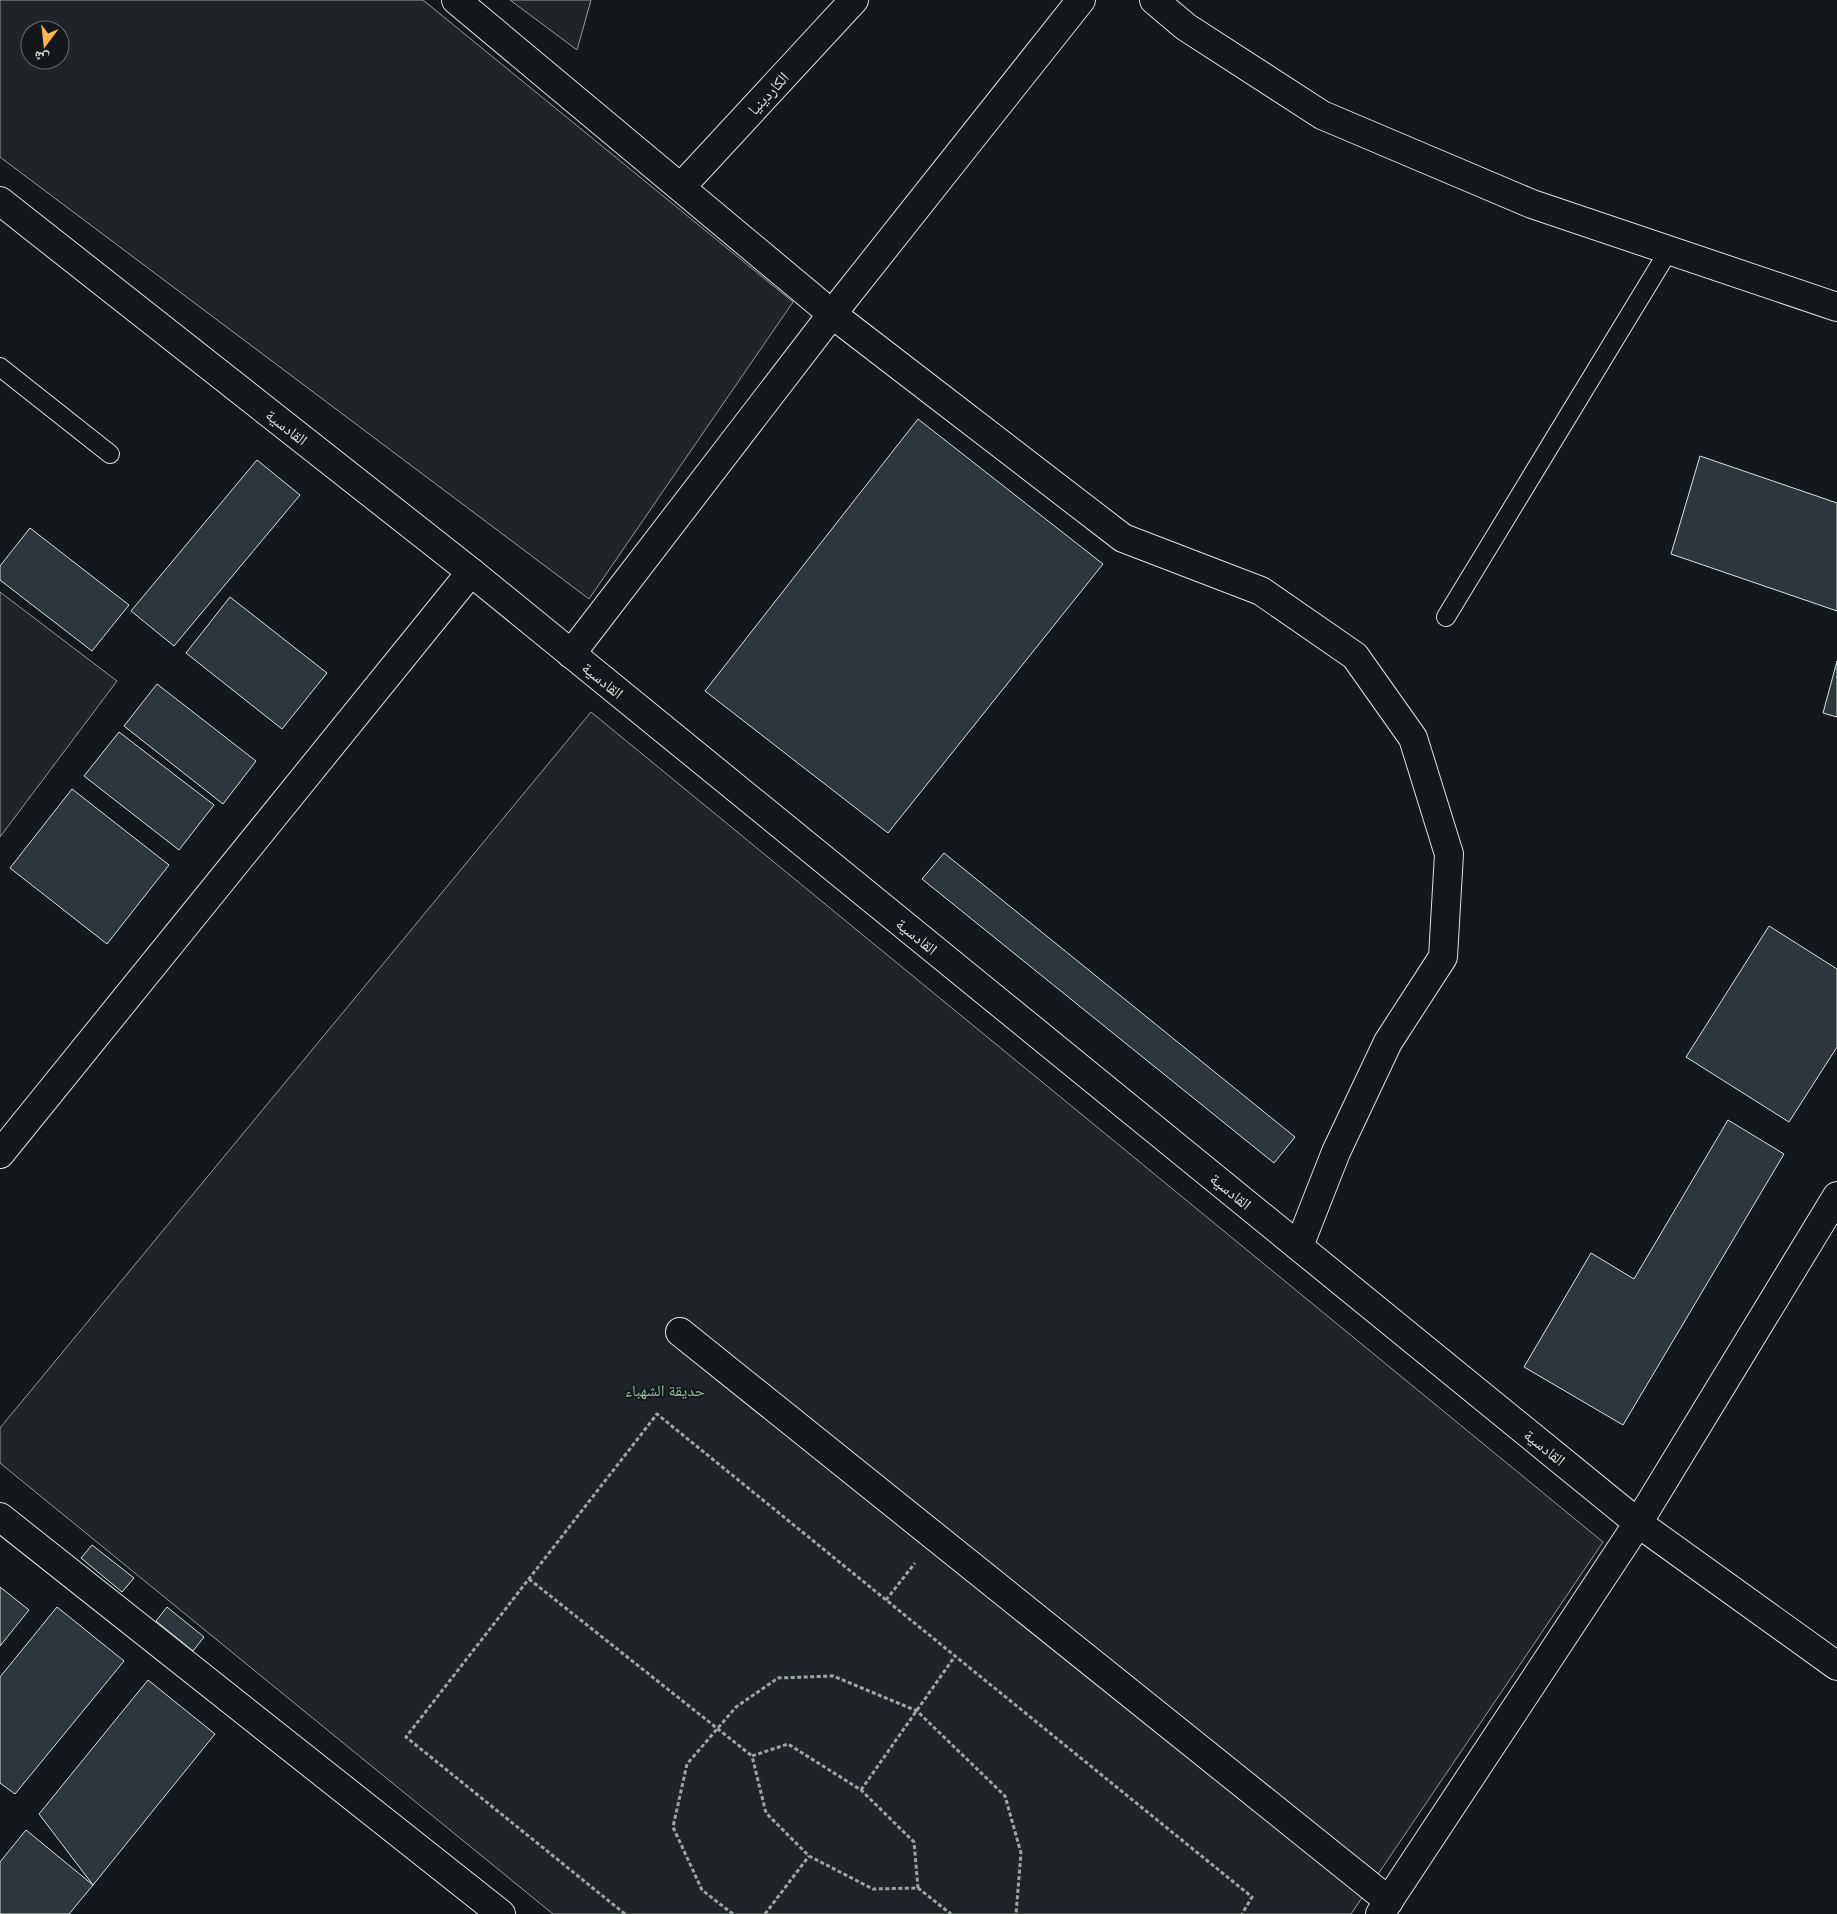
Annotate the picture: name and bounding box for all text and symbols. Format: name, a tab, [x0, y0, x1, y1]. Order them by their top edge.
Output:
north arrow	[20, 20, 70, 70]
text: ش	[32, 47, 51, 67]
street label: الكاردينيا	[744, 68, 793, 119]
street label: القادسية	[262, 405, 311, 450]
street label: القادسية	[578, 658, 627, 703]
street label: القادسية	[892, 914, 941, 959]
street label: القادسية	[1206, 1169, 1255, 1214]
park label: حديقة الشهباء	[625, 1381, 705, 1400]
street label: القادسية	[1520, 1425, 1569, 1470]

